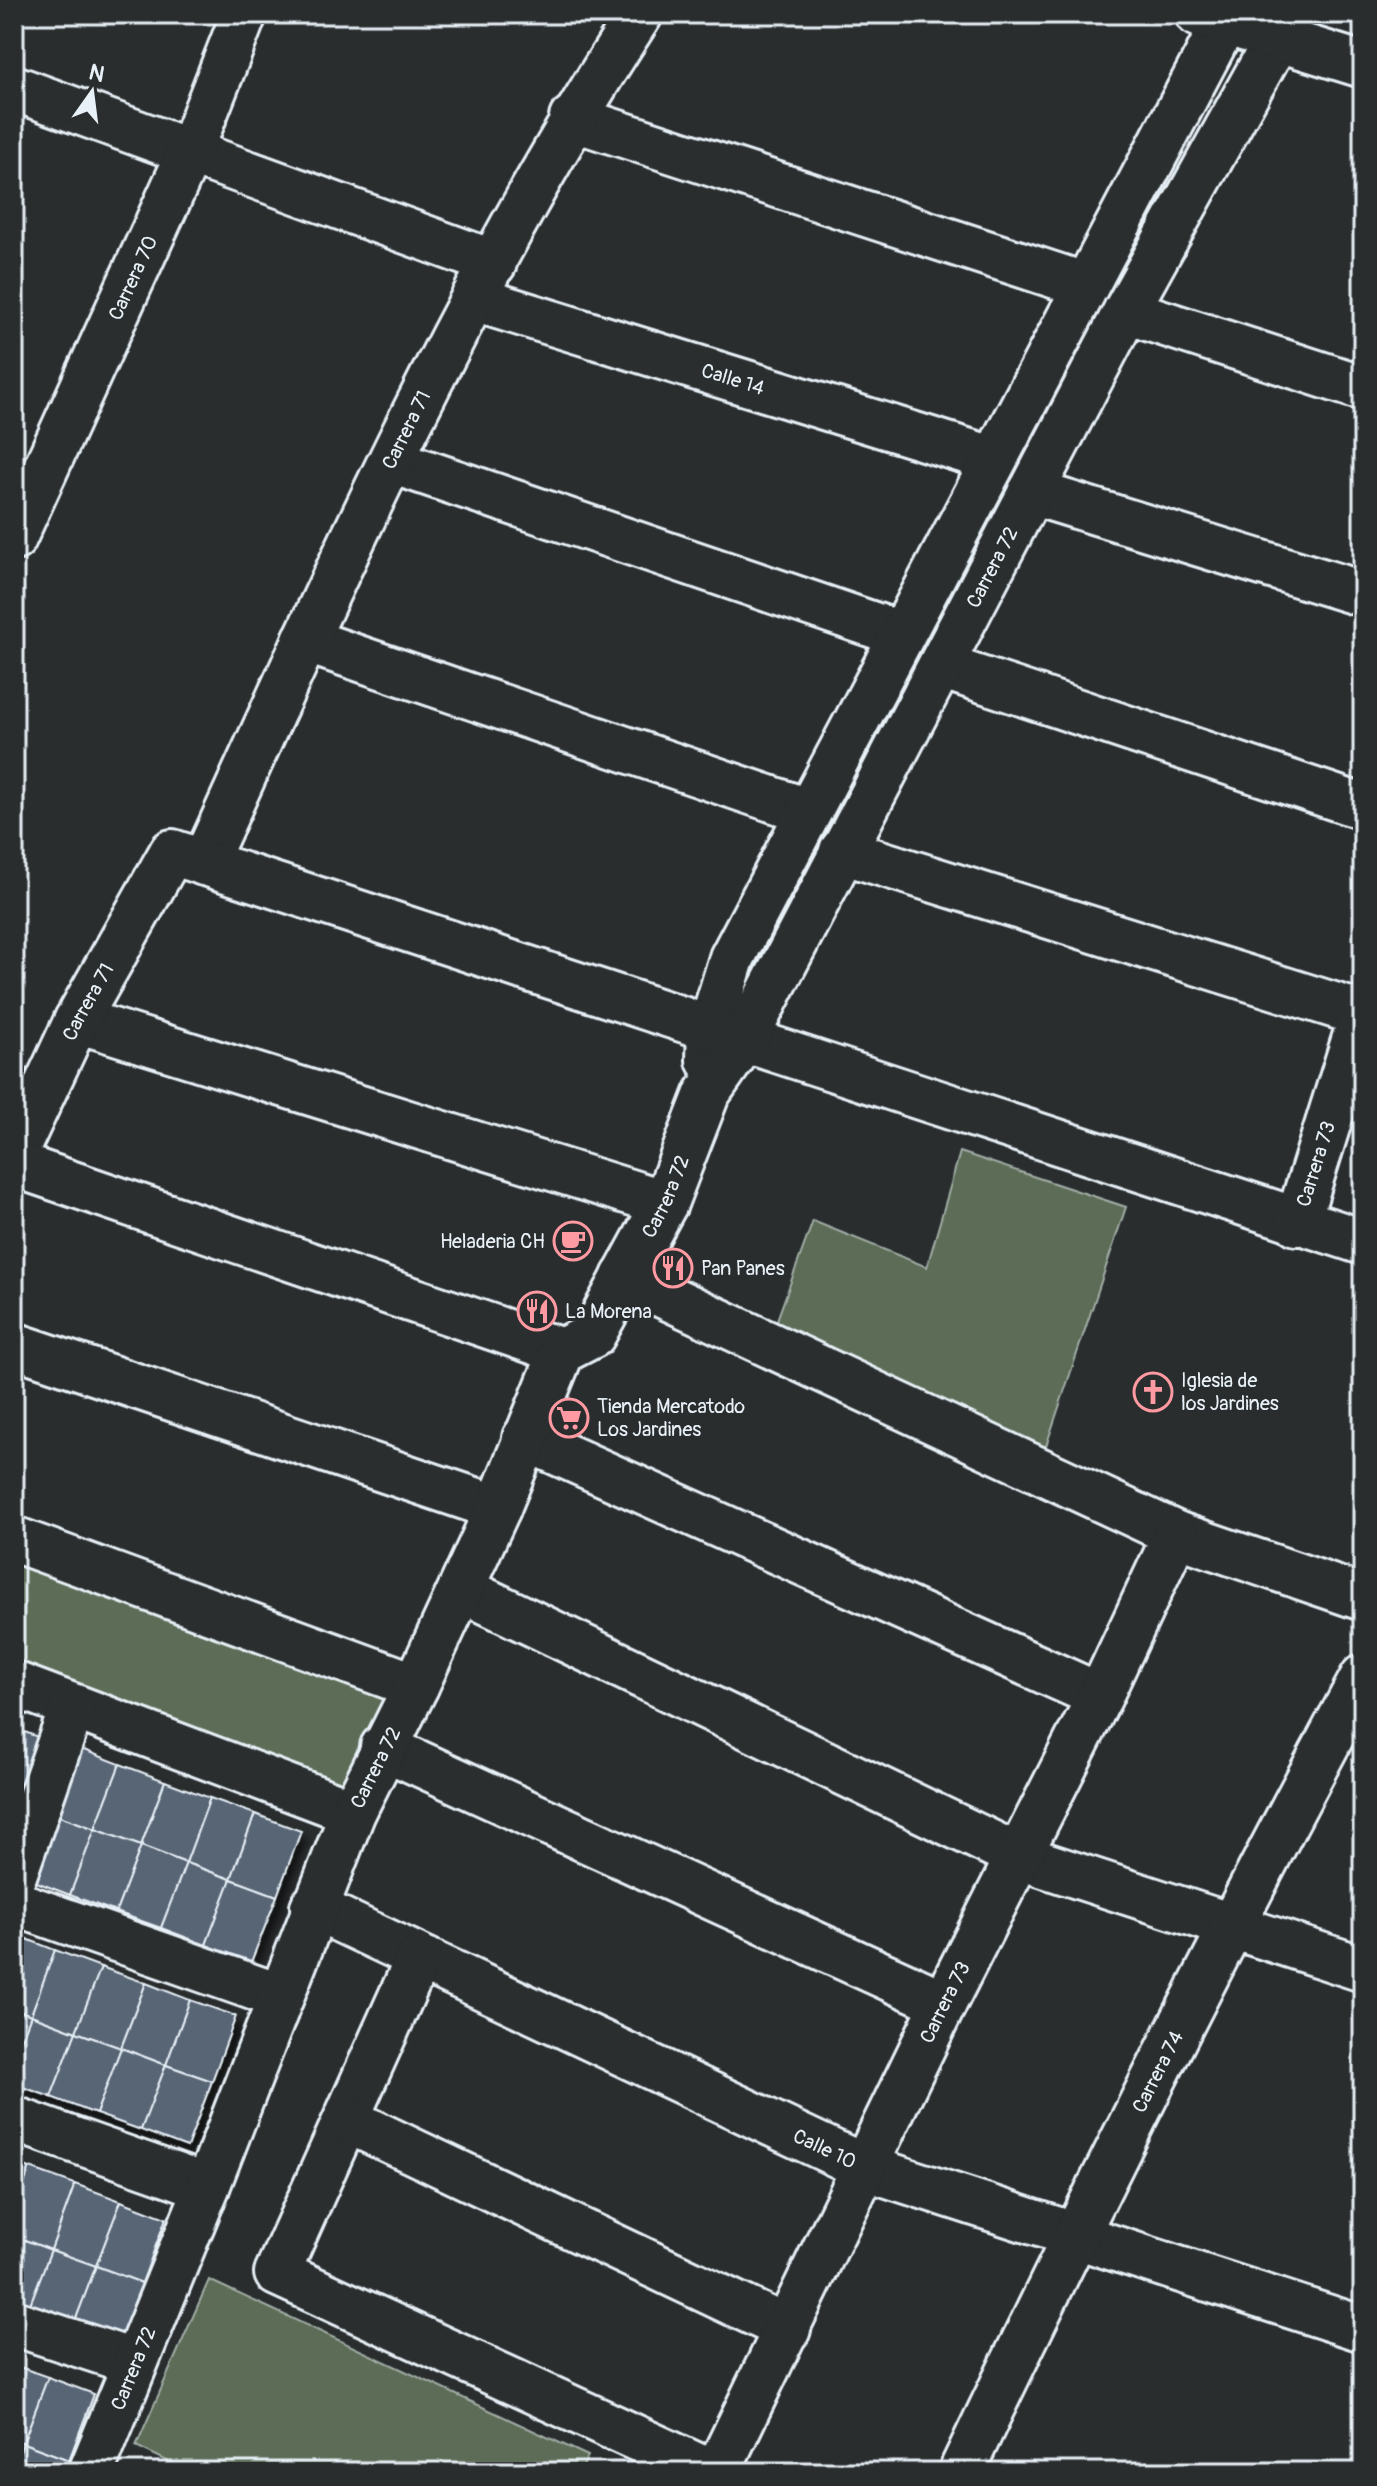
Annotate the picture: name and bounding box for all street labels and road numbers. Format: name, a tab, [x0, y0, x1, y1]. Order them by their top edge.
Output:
street label: Carrera 70	[103, 232, 163, 324]
street label: Calle 14	[698, 358, 768, 401]
street label: Carrera 71	[376, 387, 436, 473]
street label: Carrera 72	[961, 523, 1024, 612]
street label: Carrera 71	[57, 959, 119, 1045]
street label: Carrera 73	[1291, 1118, 1341, 1210]
street label: Carrera 72	[636, 1152, 695, 1242]
street label: Carrera 72	[345, 1723, 407, 1813]
street label: Carrera 73	[914, 1957, 976, 2047]
street label: Carrera 74	[1127, 2026, 1189, 2117]
street label: Calle 10	[789, 2123, 860, 2175]
street label: Carrera 72	[106, 2323, 162, 2414]

